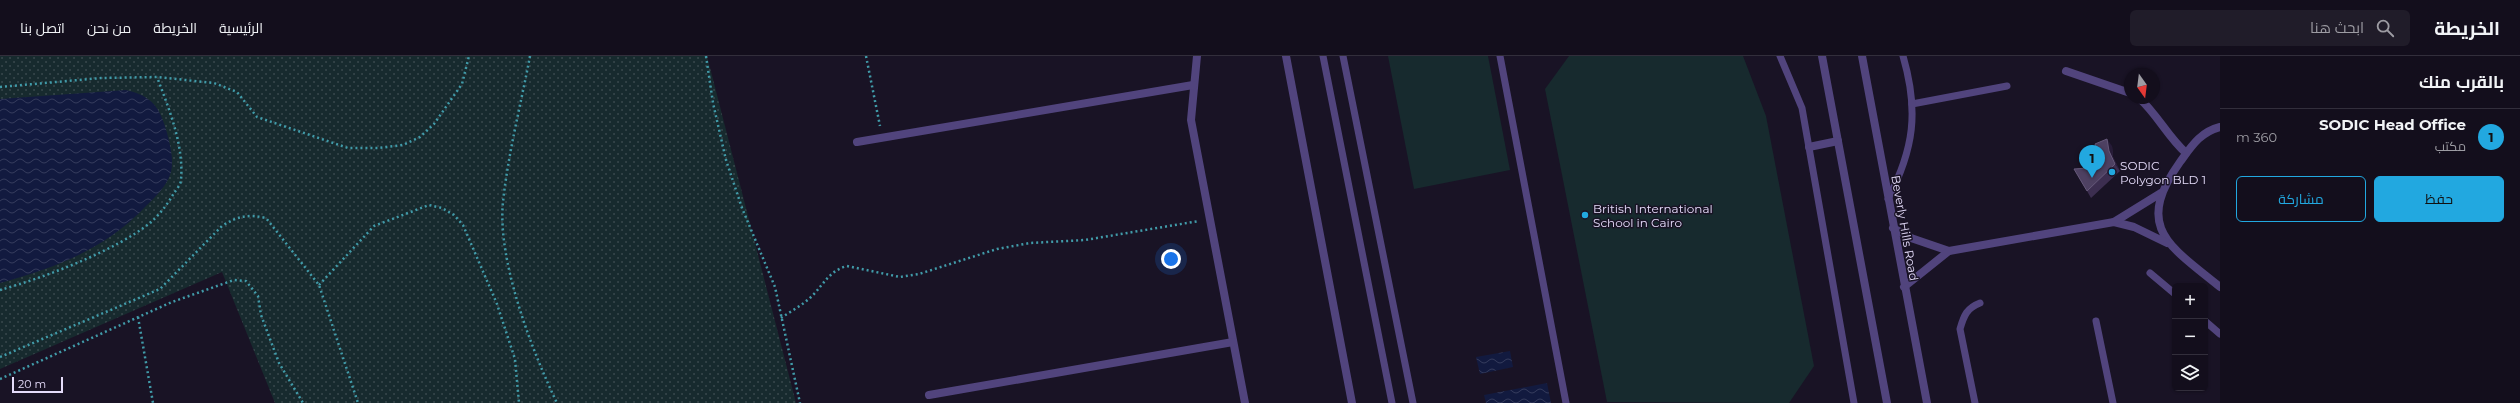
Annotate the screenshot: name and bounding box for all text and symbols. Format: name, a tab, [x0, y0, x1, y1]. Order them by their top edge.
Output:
search box	[2130, 10, 2410, 46]
icon: search	[2374, 17, 2396, 39]
text: الخريطة	[2434, 17, 2500, 40]
text: ابحث هنا	[2310, 18, 2364, 37]
text: اتصل بنا	[20, 19, 65, 37]
text: من نحن	[87, 19, 131, 37]
text: الخريطة	[153, 19, 197, 37]
text: الرئيسية	[219, 19, 263, 37]
north arrow	[2124, 68, 2160, 104]
text: بالقرب منك	[2419, 72, 2504, 92]
text: SODIC Head Office	[2319, 115, 2466, 134]
text: 360 m	[2236, 129, 2277, 145]
text: 1	[2488, 129, 2494, 145]
text: مكتب	[2435, 138, 2466, 154]
pin: 1	[2079, 145, 2105, 178]
place label: SODIC Polygon BLD 1	[2120, 158, 2206, 187]
marker: SODIC Polygon BLD 1	[2107, 167, 2117, 177]
street label: Beverly Hills Road	[1888, 174, 1922, 282]
button: مشاركة	[2236, 176, 2366, 222]
button: حفظ	[2374, 176, 2504, 222]
place label: British International School in Cairo	[1593, 201, 1713, 230]
marker: British International School in Cairo	[1580, 210, 1590, 220]
your location	[1161, 249, 1181, 269]
map controls	[2172, 283, 2208, 391]
button: +	[2172, 283, 2208, 319]
button: −	[2172, 319, 2208, 355]
button: layers	[2172, 355, 2208, 391]
scale bar	[12, 375, 63, 394]
text: 20 m	[18, 377, 46, 391]

